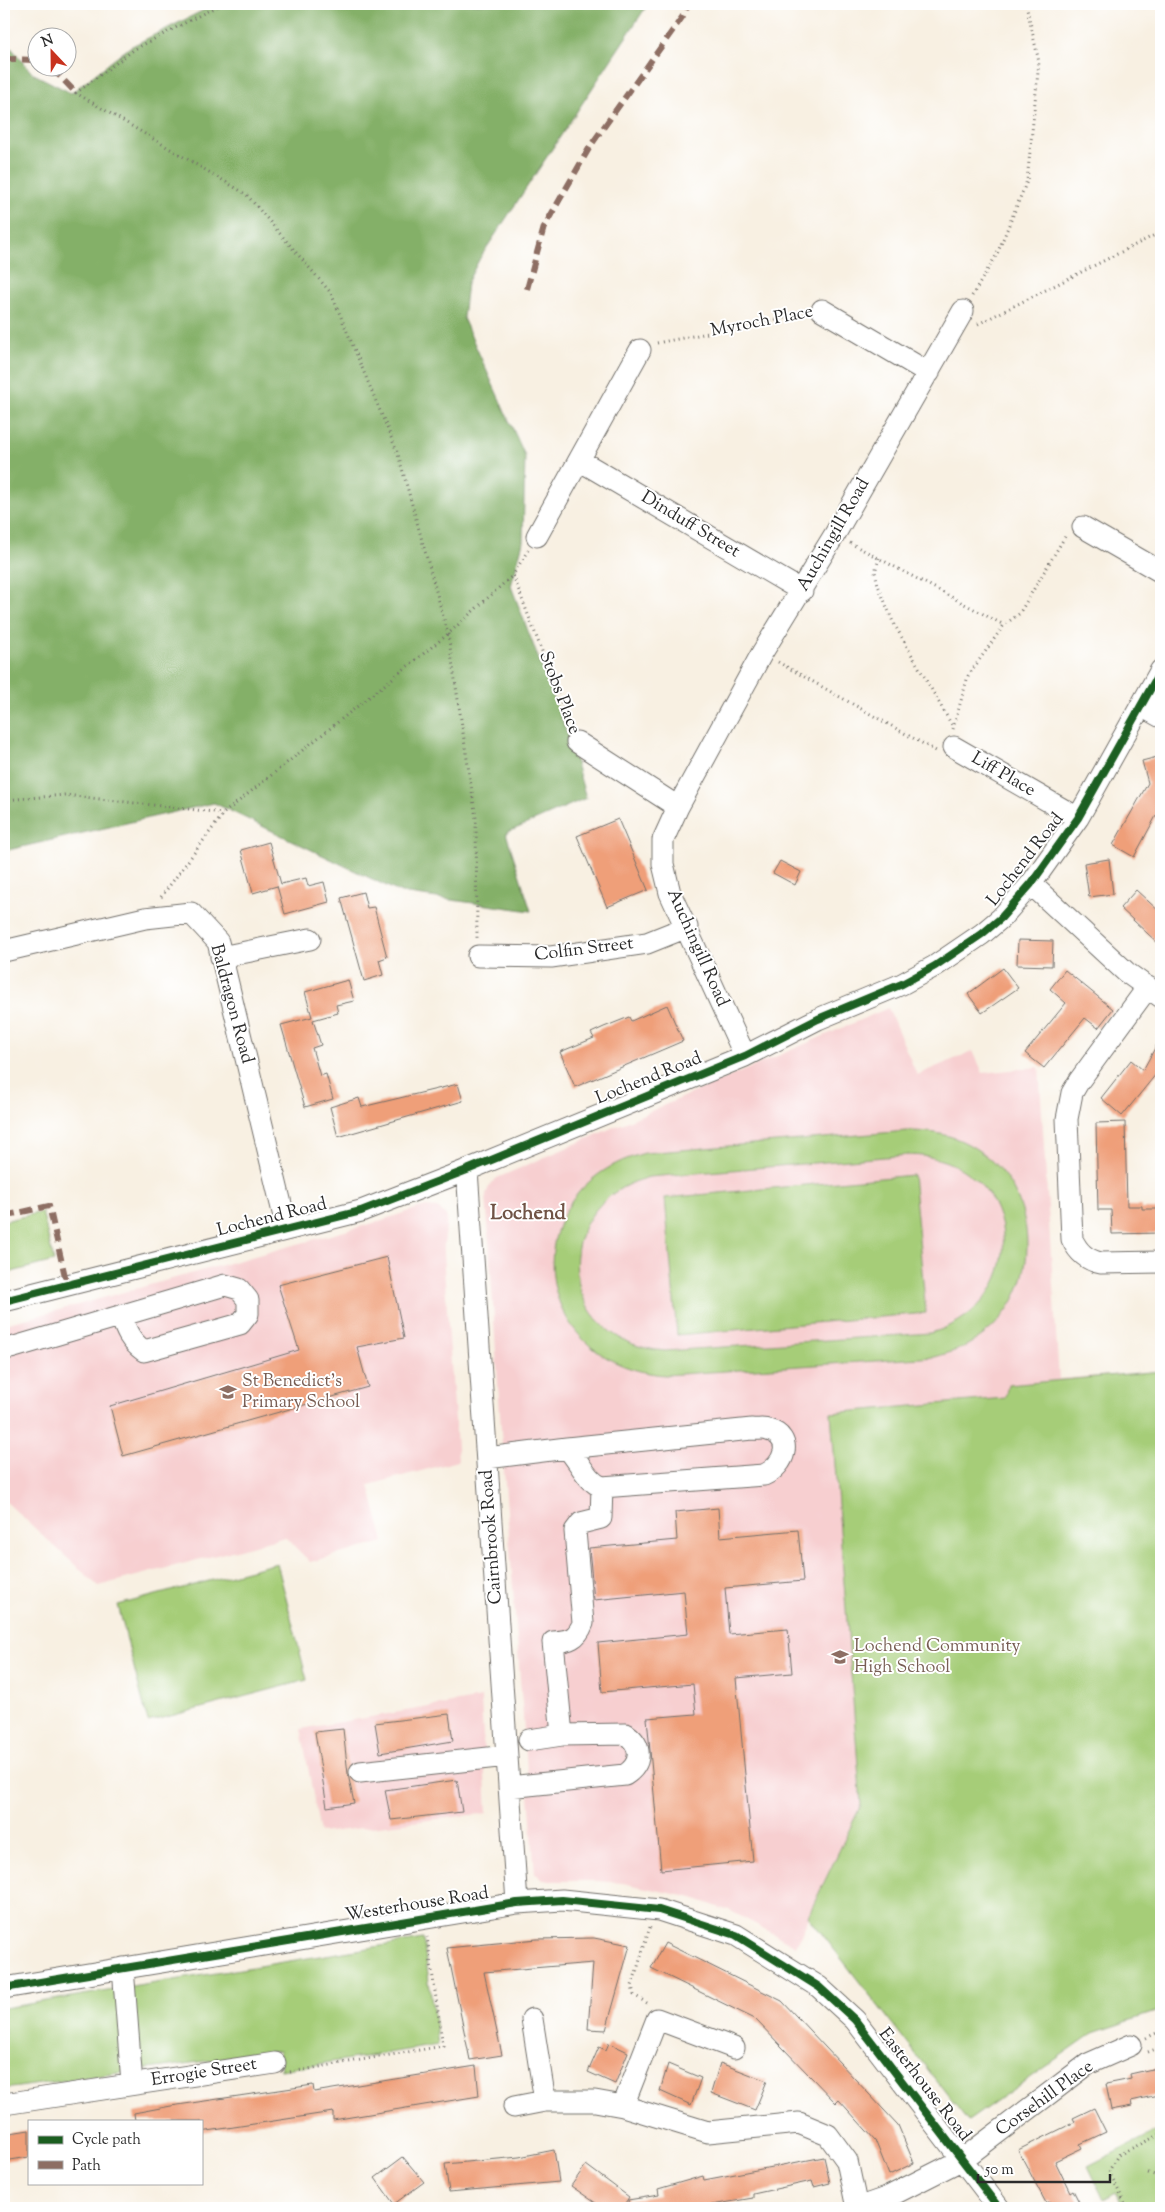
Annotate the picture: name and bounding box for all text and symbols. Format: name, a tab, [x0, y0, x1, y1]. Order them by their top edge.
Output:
north arrow	[28, 28, 78, 78]
text: N	[39, 30, 57, 53]
street label: Myroch Place	[708, 299, 816, 345]
street label: Auchingill Road	[791, 474, 877, 596]
street label: Dinduff Street	[636, 485, 744, 565]
street label: Stobs Place	[531, 648, 587, 738]
street label: Liff Place	[966, 746, 1040, 804]
street label: Lochend Road	[981, 808, 1071, 912]
street label: Auchingill Road	[659, 885, 735, 1011]
street label: Colfin Street	[533, 931, 635, 969]
street label: Baldragon Road	[203, 941, 259, 1067]
street label: Lochend Road	[592, 1046, 706, 1112]
street label: Lochend Road	[214, 1192, 330, 1244]
district label: Lochend	[490, 1200, 567, 1229]
place label: St Benedict's Primary School	[242, 1369, 360, 1416]
school or university icon: St Benedict's Primary School	[218, 1382, 238, 1402]
street label: Cairnbrook Road	[474, 1469, 510, 1605]
place label: Lochend Community High School	[854, 1634, 1021, 1681]
school or university icon: Lochend Community High School	[830, 1647, 850, 1667]
street label: Westerhouse Road	[343, 1881, 491, 1929]
street label: Easterhouse Road	[871, 2023, 977, 2147]
street label: Errogie Street	[149, 2052, 259, 2094]
street label: Corsehill Place	[991, 2055, 1099, 2143]
legend	[28, 2120, 202, 2184]
text: Cycle path	[72, 2130, 141, 2151]
scale bar	[978, 2152, 1110, 2184]
text: Path	[72, 2156, 101, 2177]
text: 50 m	[984, 2160, 1014, 2181]

